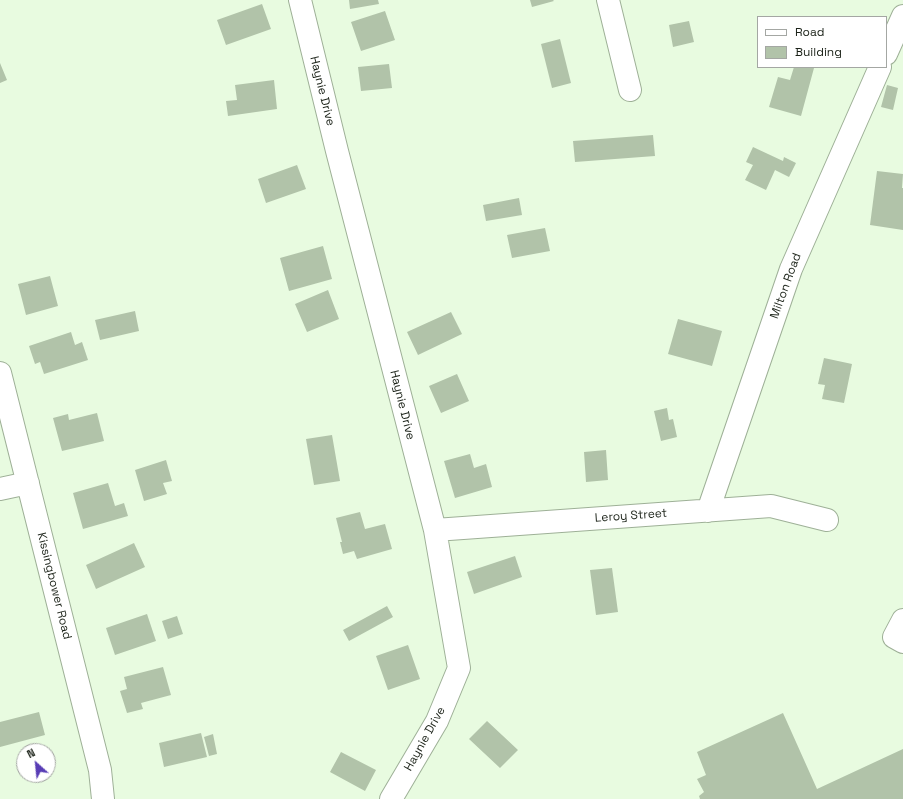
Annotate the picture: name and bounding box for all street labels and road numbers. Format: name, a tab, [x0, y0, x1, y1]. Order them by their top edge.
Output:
street label: Haynie Drive	[306, 55, 338, 127]
street label: Milton Road	[767, 251, 805, 321]
street label: Haynie Drive	[386, 369, 418, 441]
street label: Leroy Street	[594, 506, 668, 526]
street label: Kissingbower Road	[34, 531, 74, 641]
street label: Haynie Drive	[401, 704, 449, 774]

